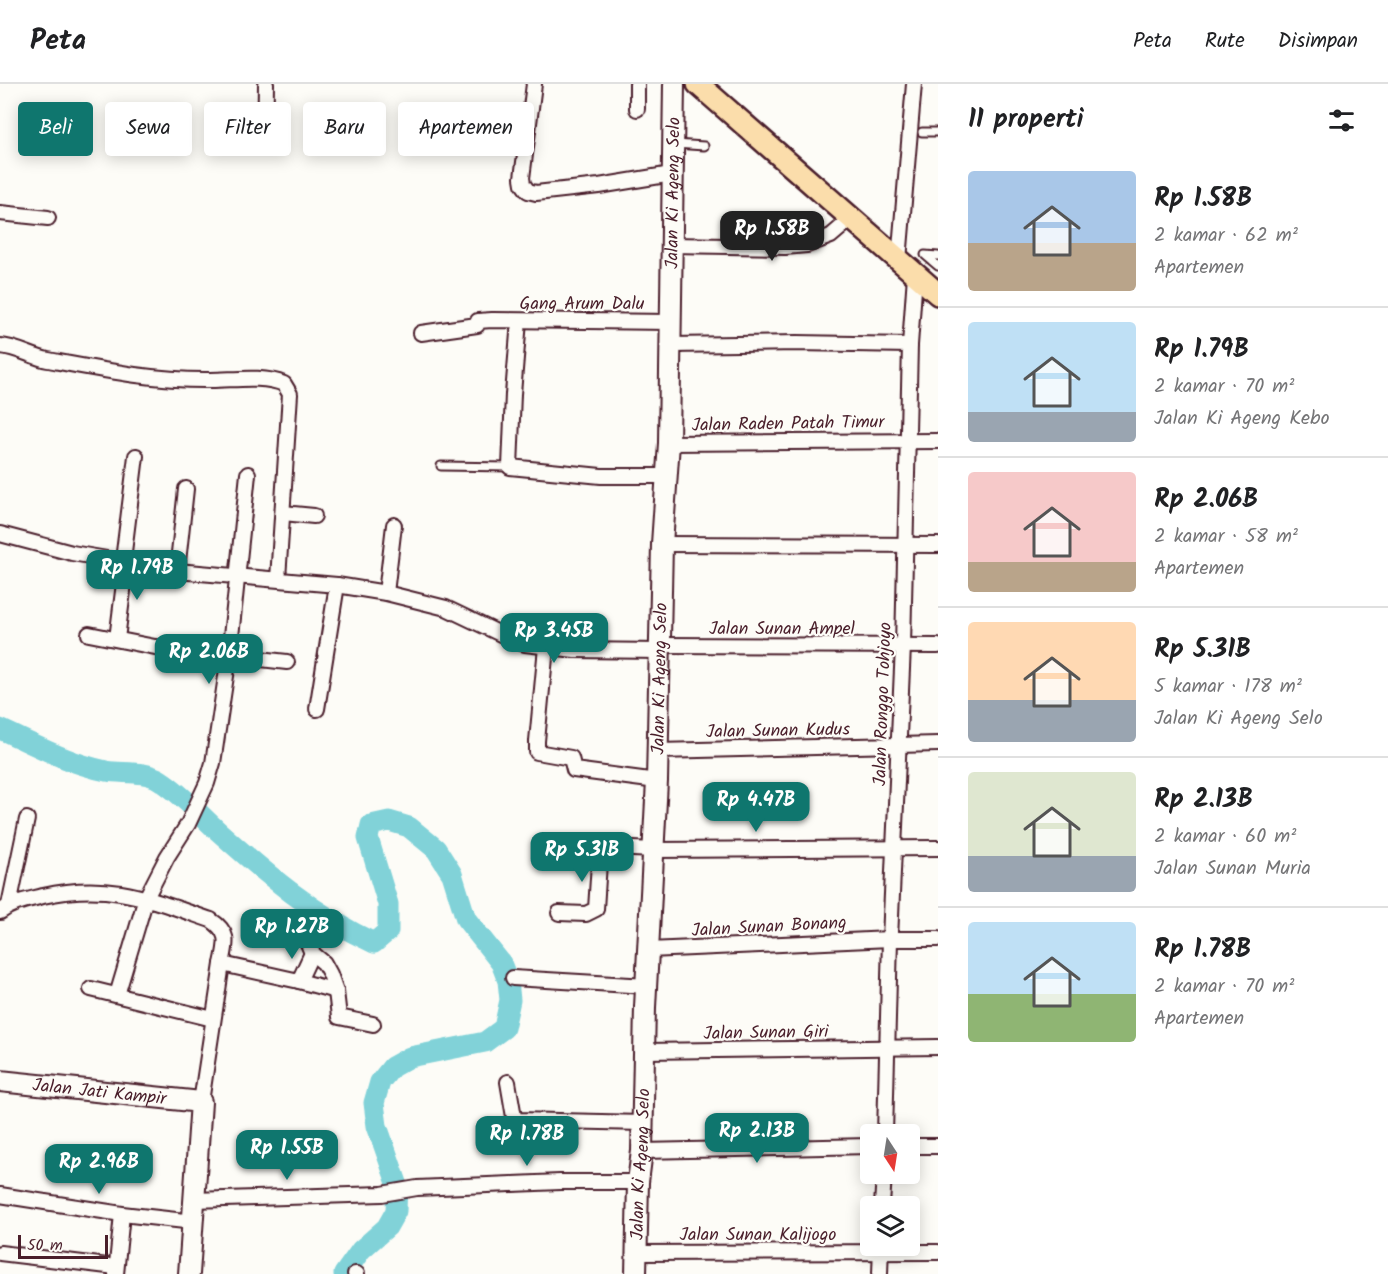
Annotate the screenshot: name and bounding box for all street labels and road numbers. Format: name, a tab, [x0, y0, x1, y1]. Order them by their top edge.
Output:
street label: Jalan Ki Ageng Selo	[658, 117, 690, 269]
street label: Gang Arum Dalu	[519, 290, 645, 319]
street label: Jalan Raden Patah Timur	[691, 408, 886, 441]
street label: Jalan Ki Ageng Selo	[645, 602, 677, 755]
street label: Jalan Sunan Ampel	[709, 615, 856, 644]
street label: Jalan Ronggo Tohjoyo	[866, 622, 901, 787]
street label: Jalan Sunan Kudus	[706, 716, 851, 747]
street label: Jalan Sunan Bonang	[691, 909, 847, 946]
street label: Jalan Sunan Giri	[703, 1018, 830, 1049]
street label: Jalan Jati Kampir	[31, 1071, 169, 1114]
street label: Jalan Ki Ageng Selo	[624, 1088, 659, 1240]
street label: Jalan Sunan Kalijogo	[680, 1221, 836, 1250]

